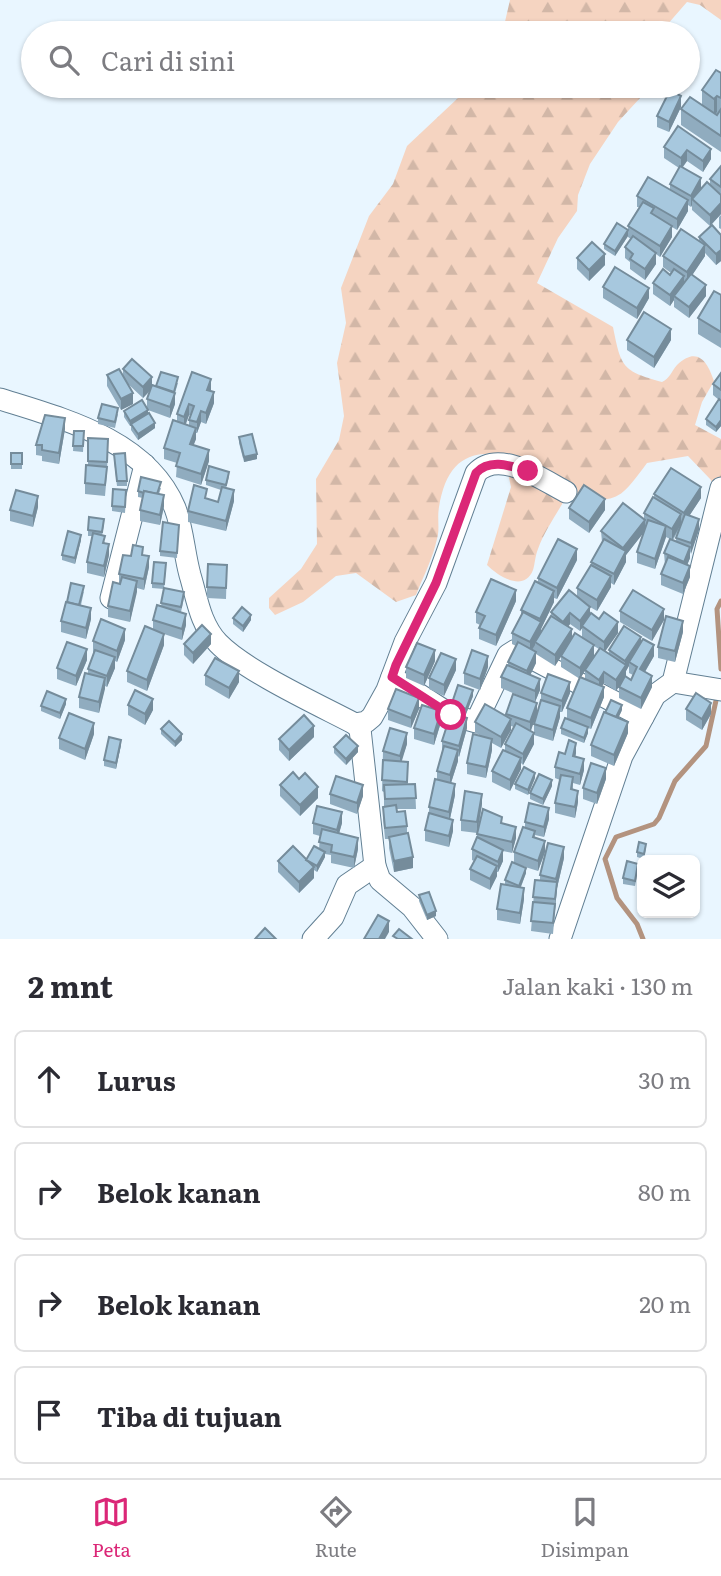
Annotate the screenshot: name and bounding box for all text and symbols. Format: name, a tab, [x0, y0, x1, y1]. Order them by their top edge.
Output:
search box	[21, 21, 700, 98]
text: Cari di sini	[101, 40, 235, 79]
icon: search	[45, 41, 83, 79]
route end	[512, 455, 543, 486]
route start	[435, 699, 466, 730]
map controls	[637, 855, 700, 918]
button: layers	[637, 855, 700, 918]
text: 2 mnt	[28, 963, 113, 1007]
text: Jalan kaki · 130 m	[502, 968, 693, 1002]
icon: ahead	[30, 1060, 68, 1098]
text: Lurus	[97, 1060, 176, 1099]
text: 30 m	[638, 1062, 691, 1096]
icon: right	[30, 1172, 68, 1210]
text: Belok kanan	[97, 1172, 261, 1211]
text: 80 m	[638, 1174, 691, 1208]
icon: right	[30, 1284, 68, 1322]
text: Belok kanan	[97, 1284, 261, 1323]
text: 20 m	[639, 1286, 691, 1320]
icon: arrive	[30, 1396, 68, 1434]
text: Tiba di tujuan	[97, 1396, 282, 1435]
tab: Peta	[92, 1493, 131, 1563]
tab: Rute	[315, 1493, 357, 1563]
tab: Disimpan	[541, 1493, 629, 1563]

